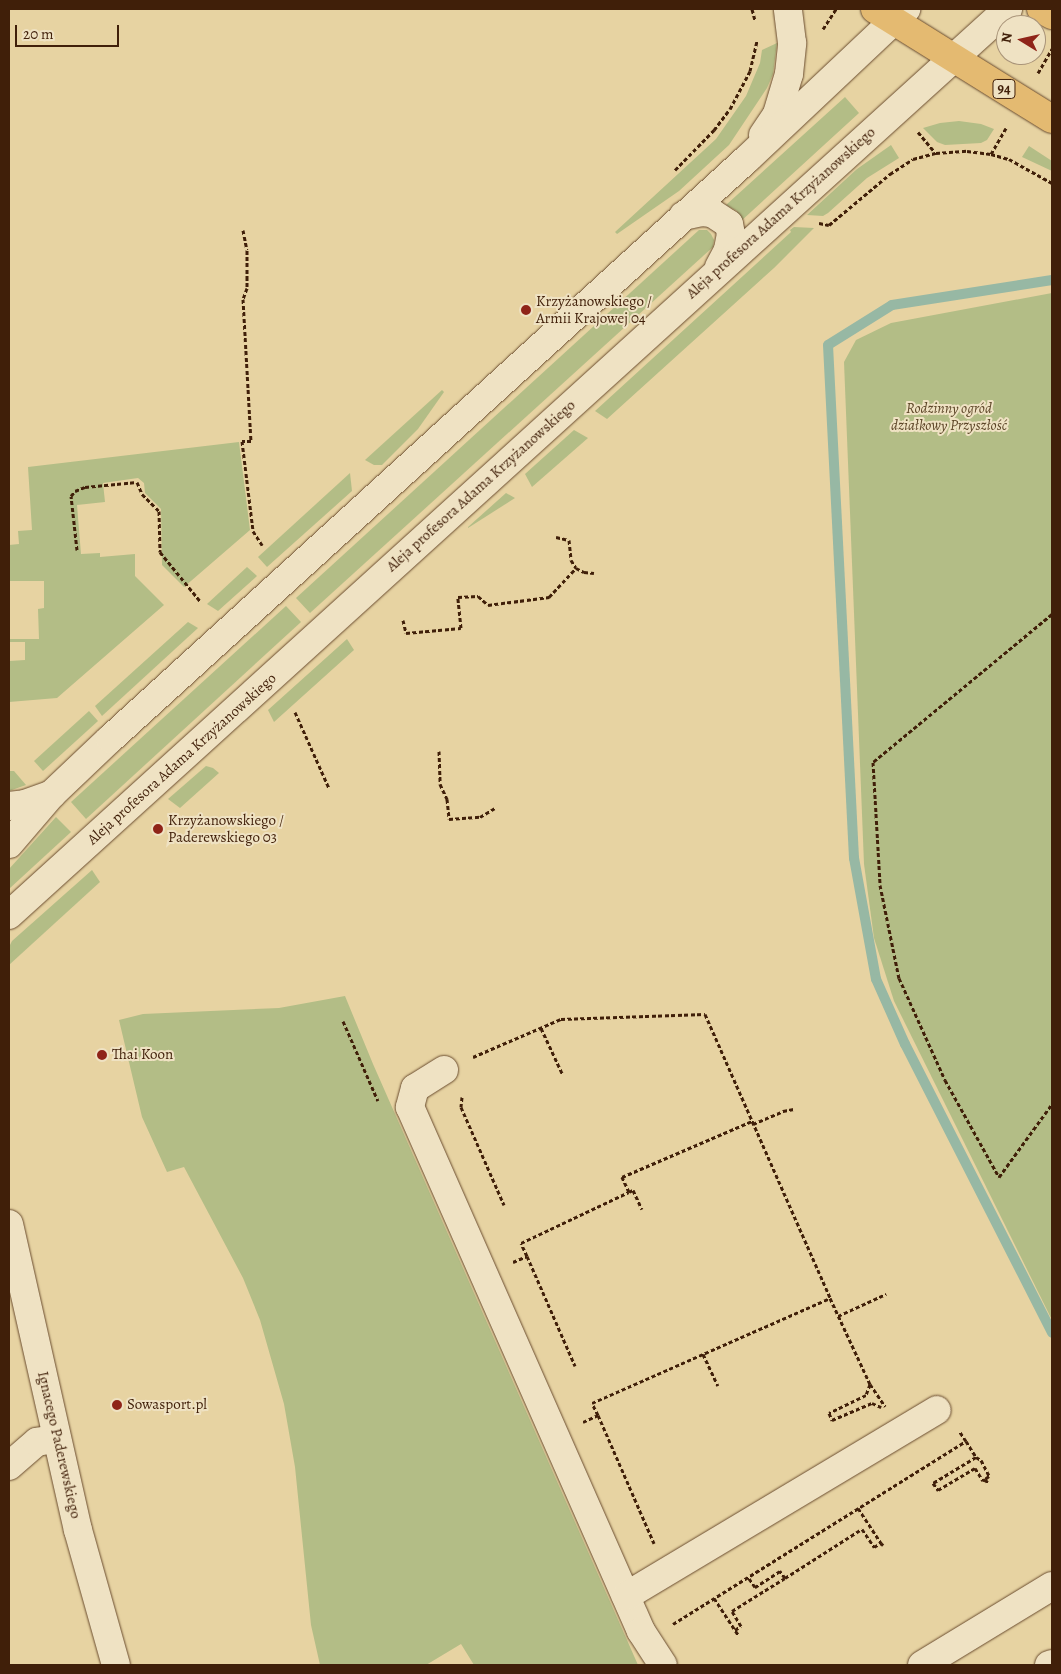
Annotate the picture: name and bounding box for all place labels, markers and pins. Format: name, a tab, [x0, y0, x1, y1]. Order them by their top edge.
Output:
place label: Krzyżanowskiego / Armii Krajowej 04	[536, 292, 652, 327]
marker: Krzyżanowskiego / Armii Krajowej 04	[520, 304, 532, 316]
place label: Krzyżanowskiego / Paderewskiego 03	[168, 811, 284, 846]
marker: Krzyżanowskiego / Paderewskiego 03	[152, 823, 164, 835]
place label: Thai Koon	[112, 1046, 173, 1064]
marker: Thai Koon	[96, 1049, 108, 1061]
place label: Sowasport.pl	[127, 1396, 207, 1414]
marker: Sowasport.pl	[111, 1399, 123, 1411]

